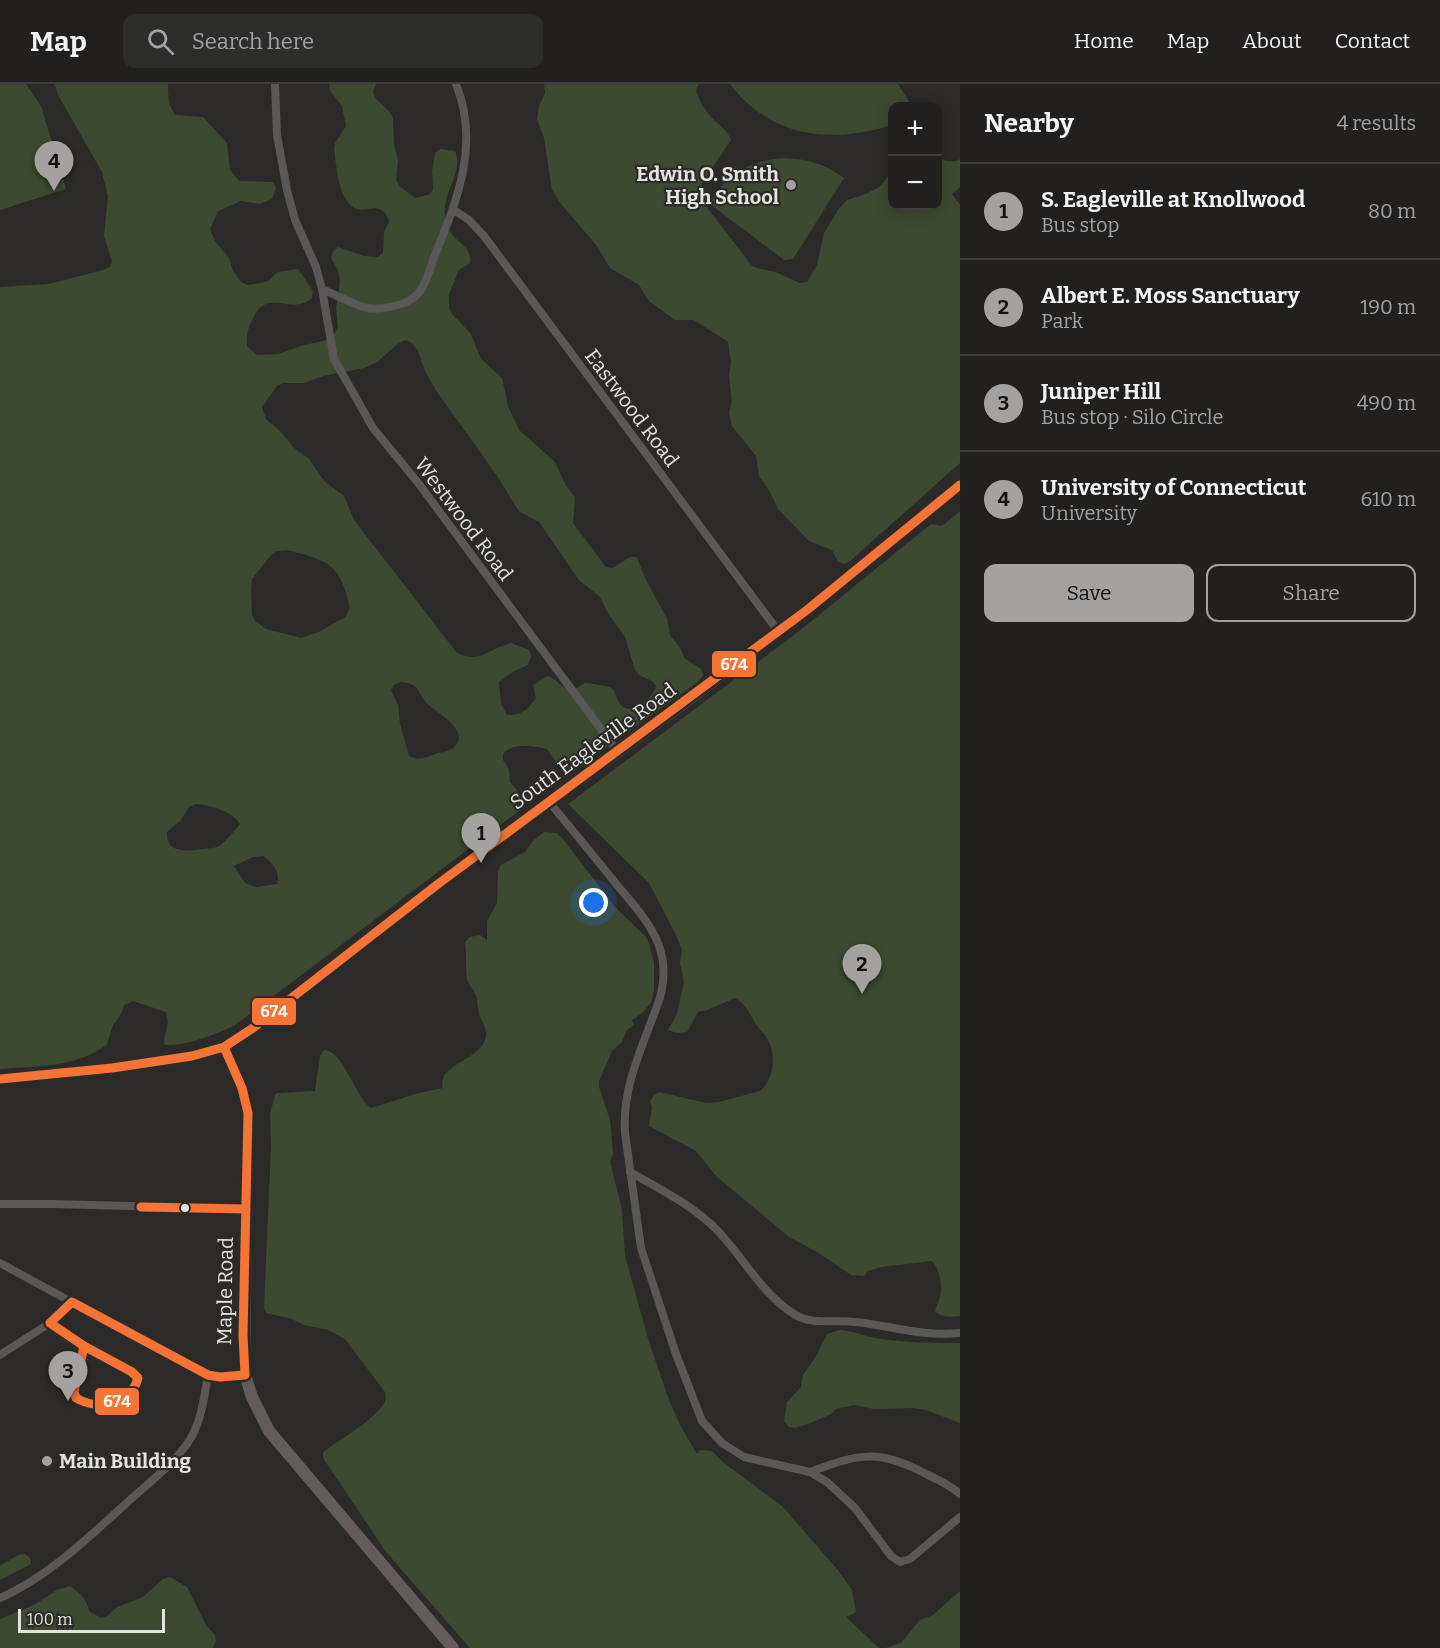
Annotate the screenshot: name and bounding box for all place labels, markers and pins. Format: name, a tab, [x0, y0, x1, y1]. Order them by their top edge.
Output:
pin: 4	[34, 141, 74, 191]
place label: Edwin O. Smith High School	[636, 162, 779, 209]
marker: Edwin O. Smith High School	[784, 178, 798, 192]
pin: 1	[462, 814, 500, 863]
pin: 2	[842, 944, 882, 994]
unlabelled marker	[179, 1202, 191, 1214]
pin: 3	[48, 1352, 88, 1401]
place label: Main Building	[59, 1449, 192, 1473]
marker: Main Building	[40, 1454, 54, 1468]

